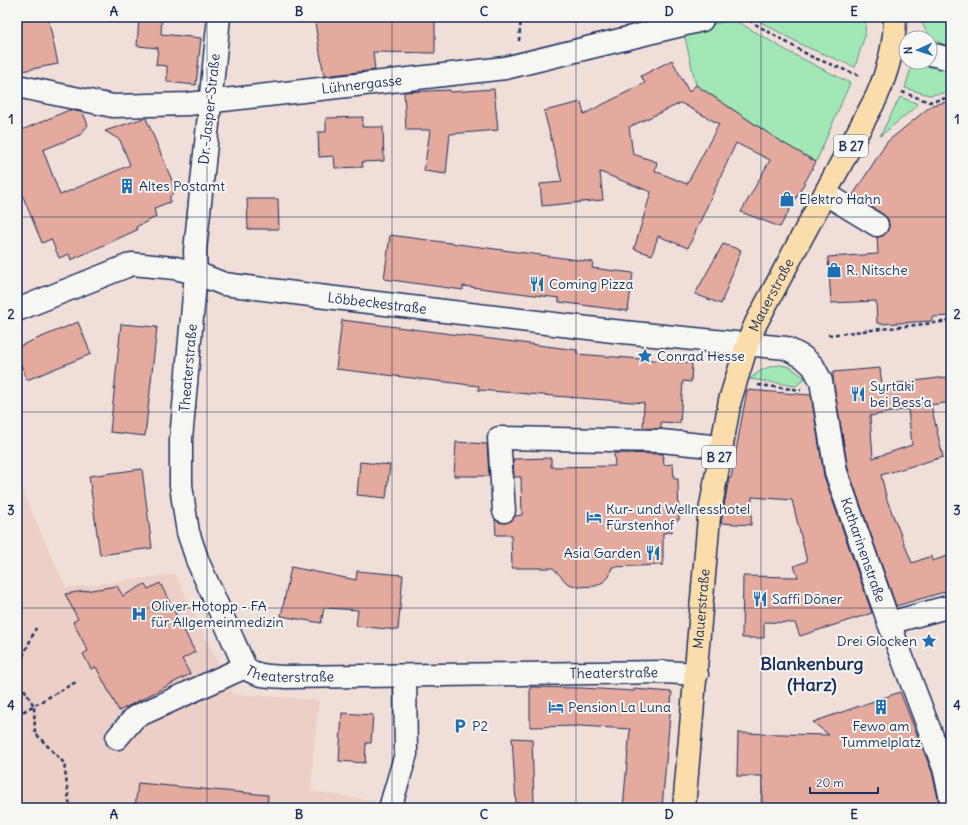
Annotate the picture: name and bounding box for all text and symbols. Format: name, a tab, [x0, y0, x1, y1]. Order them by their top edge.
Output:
text: A	[110, 3, 119, 20]
text: B	[295, 3, 304, 20]
text: C	[480, 3, 489, 20]
text: D	[664, 3, 674, 20]
text: E	[850, 3, 858, 20]
north arrow	[898, 30, 938, 70]
text: N	[901, 46, 915, 55]
street label: Dr.-Jasper-Straße	[194, 53, 224, 165]
street label: Lühnergasse	[321, 71, 403, 98]
text: 1	[8, 111, 14, 128]
text: 1	[954, 111, 960, 128]
road number: B 27	[834, 135, 868, 157]
building icon: Altes Postamt	[118, 177, 136, 195]
place label: Altes Postamt	[139, 177, 225, 195]
shop icon: Elektro Hahn	[778, 190, 796, 208]
place label: Elektro Hahn	[799, 190, 881, 208]
street label: Mauerstraße	[744, 255, 798, 334]
shop icon: R. Nitsche	[825, 261, 843, 279]
place label: R. Nitsche	[846, 261, 908, 279]
restaurant icon: Coming Pizza	[528, 275, 546, 293]
place label: Coming Pizza	[549, 275, 633, 293]
street label: Löbbeckestraße	[326, 288, 428, 318]
text: 2	[7, 306, 15, 323]
text: 2	[953, 306, 961, 323]
street label: Theaterstraße	[175, 323, 201, 413]
place icon: Conrad Hesse	[636, 347, 654, 365]
place label: Conrad Hesse	[657, 347, 745, 365]
place label: Syrtaki bei Bess'a	[870, 377, 932, 411]
restaurant icon: Syrtaki bei Bess'a	[849, 385, 867, 403]
road number: B 27	[702, 446, 736, 468]
street label: Katharinenstraße	[837, 495, 890, 605]
place label: Kur- und Wellnesshotel Fürstenhof	[606, 500, 750, 534]
text: 3	[7, 502, 15, 519]
text: 3	[953, 502, 961, 519]
hotel icon: Kur- und Wellnesshotel Fürstenhof	[585, 508, 603, 526]
place label: Asia Garden	[564, 544, 641, 562]
restaurant icon: Asia Garden	[644, 544, 662, 562]
street label: Mauerstraße	[689, 568, 714, 650]
restaurant icon: Saffi Döner	[751, 590, 769, 608]
place label: Saffi Döner	[772, 590, 843, 608]
place label: Oliver Hotopp - FA für Allgemeinmedizin	[151, 597, 284, 631]
hospital icon: Oliver Hotopp - FA für Allgemeinmedizin	[130, 605, 148, 623]
place label: Drei Glocken	[837, 632, 917, 650]
place icon: Drei Glocken	[920, 632, 938, 650]
district label: Blankenburg (Harz)	[760, 652, 864, 696]
street label: Theaterstraße	[242, 661, 334, 686]
street label: Theaterstraße	[569, 663, 658, 682]
text: 4	[7, 697, 15, 714]
text: 4	[953, 697, 961, 714]
hotel icon: Pension La Luna	[547, 698, 565, 716]
place label: Pension La Luna	[568, 698, 671, 716]
building icon: Fewo am Tummelplatz	[872, 698, 890, 716]
parking icon: P2	[451, 717, 469, 735]
place label: P2	[472, 717, 488, 735]
place label: Fewo am Tummelplatz	[841, 717, 921, 751]
scale bar	[810, 769, 878, 795]
text: 20 m	[816, 775, 844, 790]
text: A	[110, 806, 119, 823]
text: B	[295, 806, 304, 823]
text: C	[480, 806, 489, 823]
text: D	[664, 806, 674, 823]
text: E	[850, 806, 858, 823]

